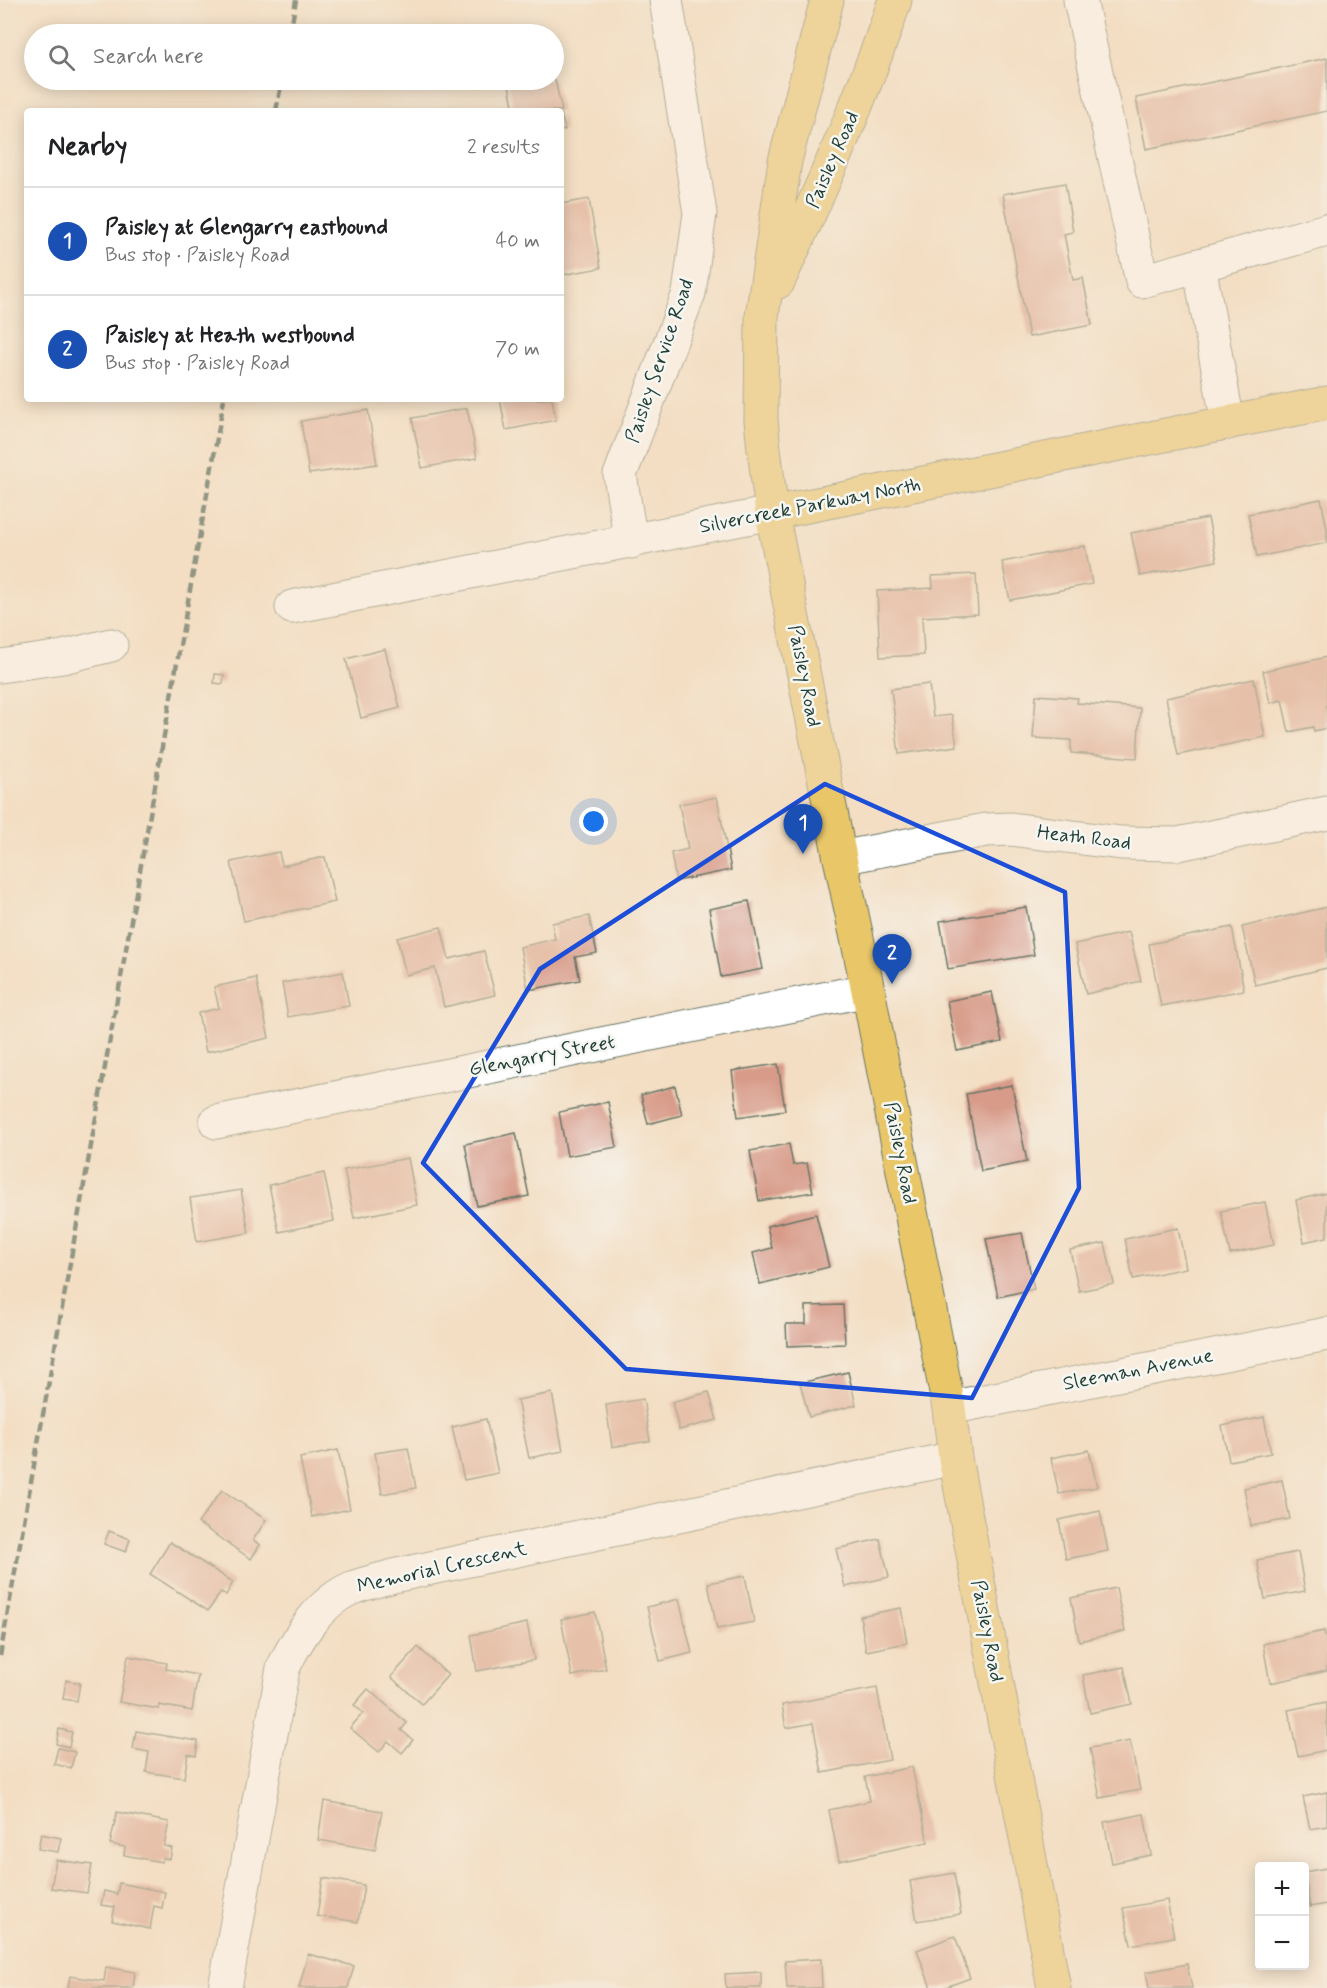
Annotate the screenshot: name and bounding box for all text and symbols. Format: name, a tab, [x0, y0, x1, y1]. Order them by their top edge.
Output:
search box	[24, 24, 564, 90]
icon: search	[45, 41, 78, 74]
text: Search here	[93, 43, 204, 71]
street label: Paisley Road	[800, 107, 866, 213]
text: Nearby	[48, 130, 127, 164]
text: 2 results	[467, 134, 540, 161]
text: Paisley at Glengarry eastbound	[105, 214, 388, 242]
text: 1	[63, 228, 72, 255]
text: 40 m	[496, 228, 540, 255]
text: Bus stop · Paisley Road	[105, 242, 290, 269]
street label: Paisley Service Road	[619, 275, 701, 447]
text: Paisley at Heath westbound	[105, 322, 355, 350]
text: 2	[63, 336, 72, 363]
text: 70 m	[495, 336, 540, 363]
text: Bus stop · Paisley Road	[105, 350, 290, 377]
street label: Silvercreek Parkway North	[697, 471, 923, 541]
street label: Paisley Road	[781, 623, 827, 729]
pin: 1	[784, 804, 822, 854]
your location	[579, 807, 608, 836]
street label: Heath Road	[1035, 819, 1133, 857]
pin: 2	[872, 934, 912, 984]
street label: Glengarry Street	[467, 1029, 617, 1083]
street label: Paisley Road	[877, 1100, 923, 1206]
street label: Sleeman Avenue	[1061, 1342, 1216, 1398]
street label: Memorial Crescent	[354, 1535, 530, 1601]
street label: Paisley Road	[964, 1578, 1010, 1684]
map controls	[1255, 1862, 1309, 1970]
button: +	[1255, 1862, 1309, 1916]
button: −	[1255, 1916, 1309, 1970]

